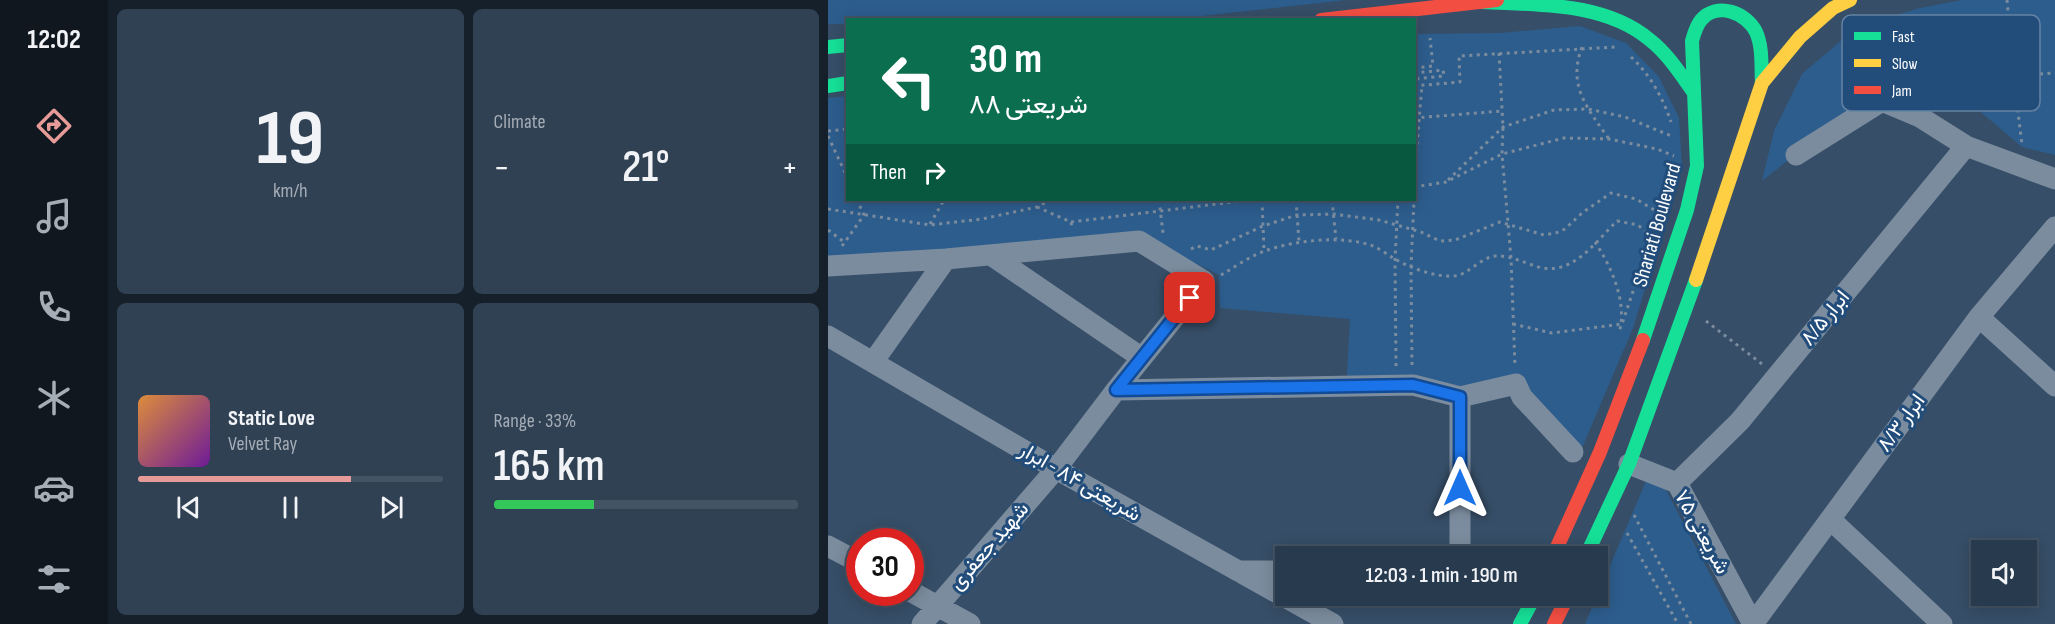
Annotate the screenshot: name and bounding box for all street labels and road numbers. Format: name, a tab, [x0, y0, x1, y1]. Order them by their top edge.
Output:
street label: Shariati Boulevard	[1627, 160, 1687, 290]
street label: ابرار ۸/۵	[1795, 285, 1855, 351]
street label: ابرار ۸/۳	[1872, 389, 1930, 457]
street label: شریعتی ۸۴ - ابرار	[1014, 437, 1145, 527]
street label: شریعتی ۷۵	[1669, 485, 1735, 579]
street label: شهید جعفری	[944, 497, 1034, 595]

